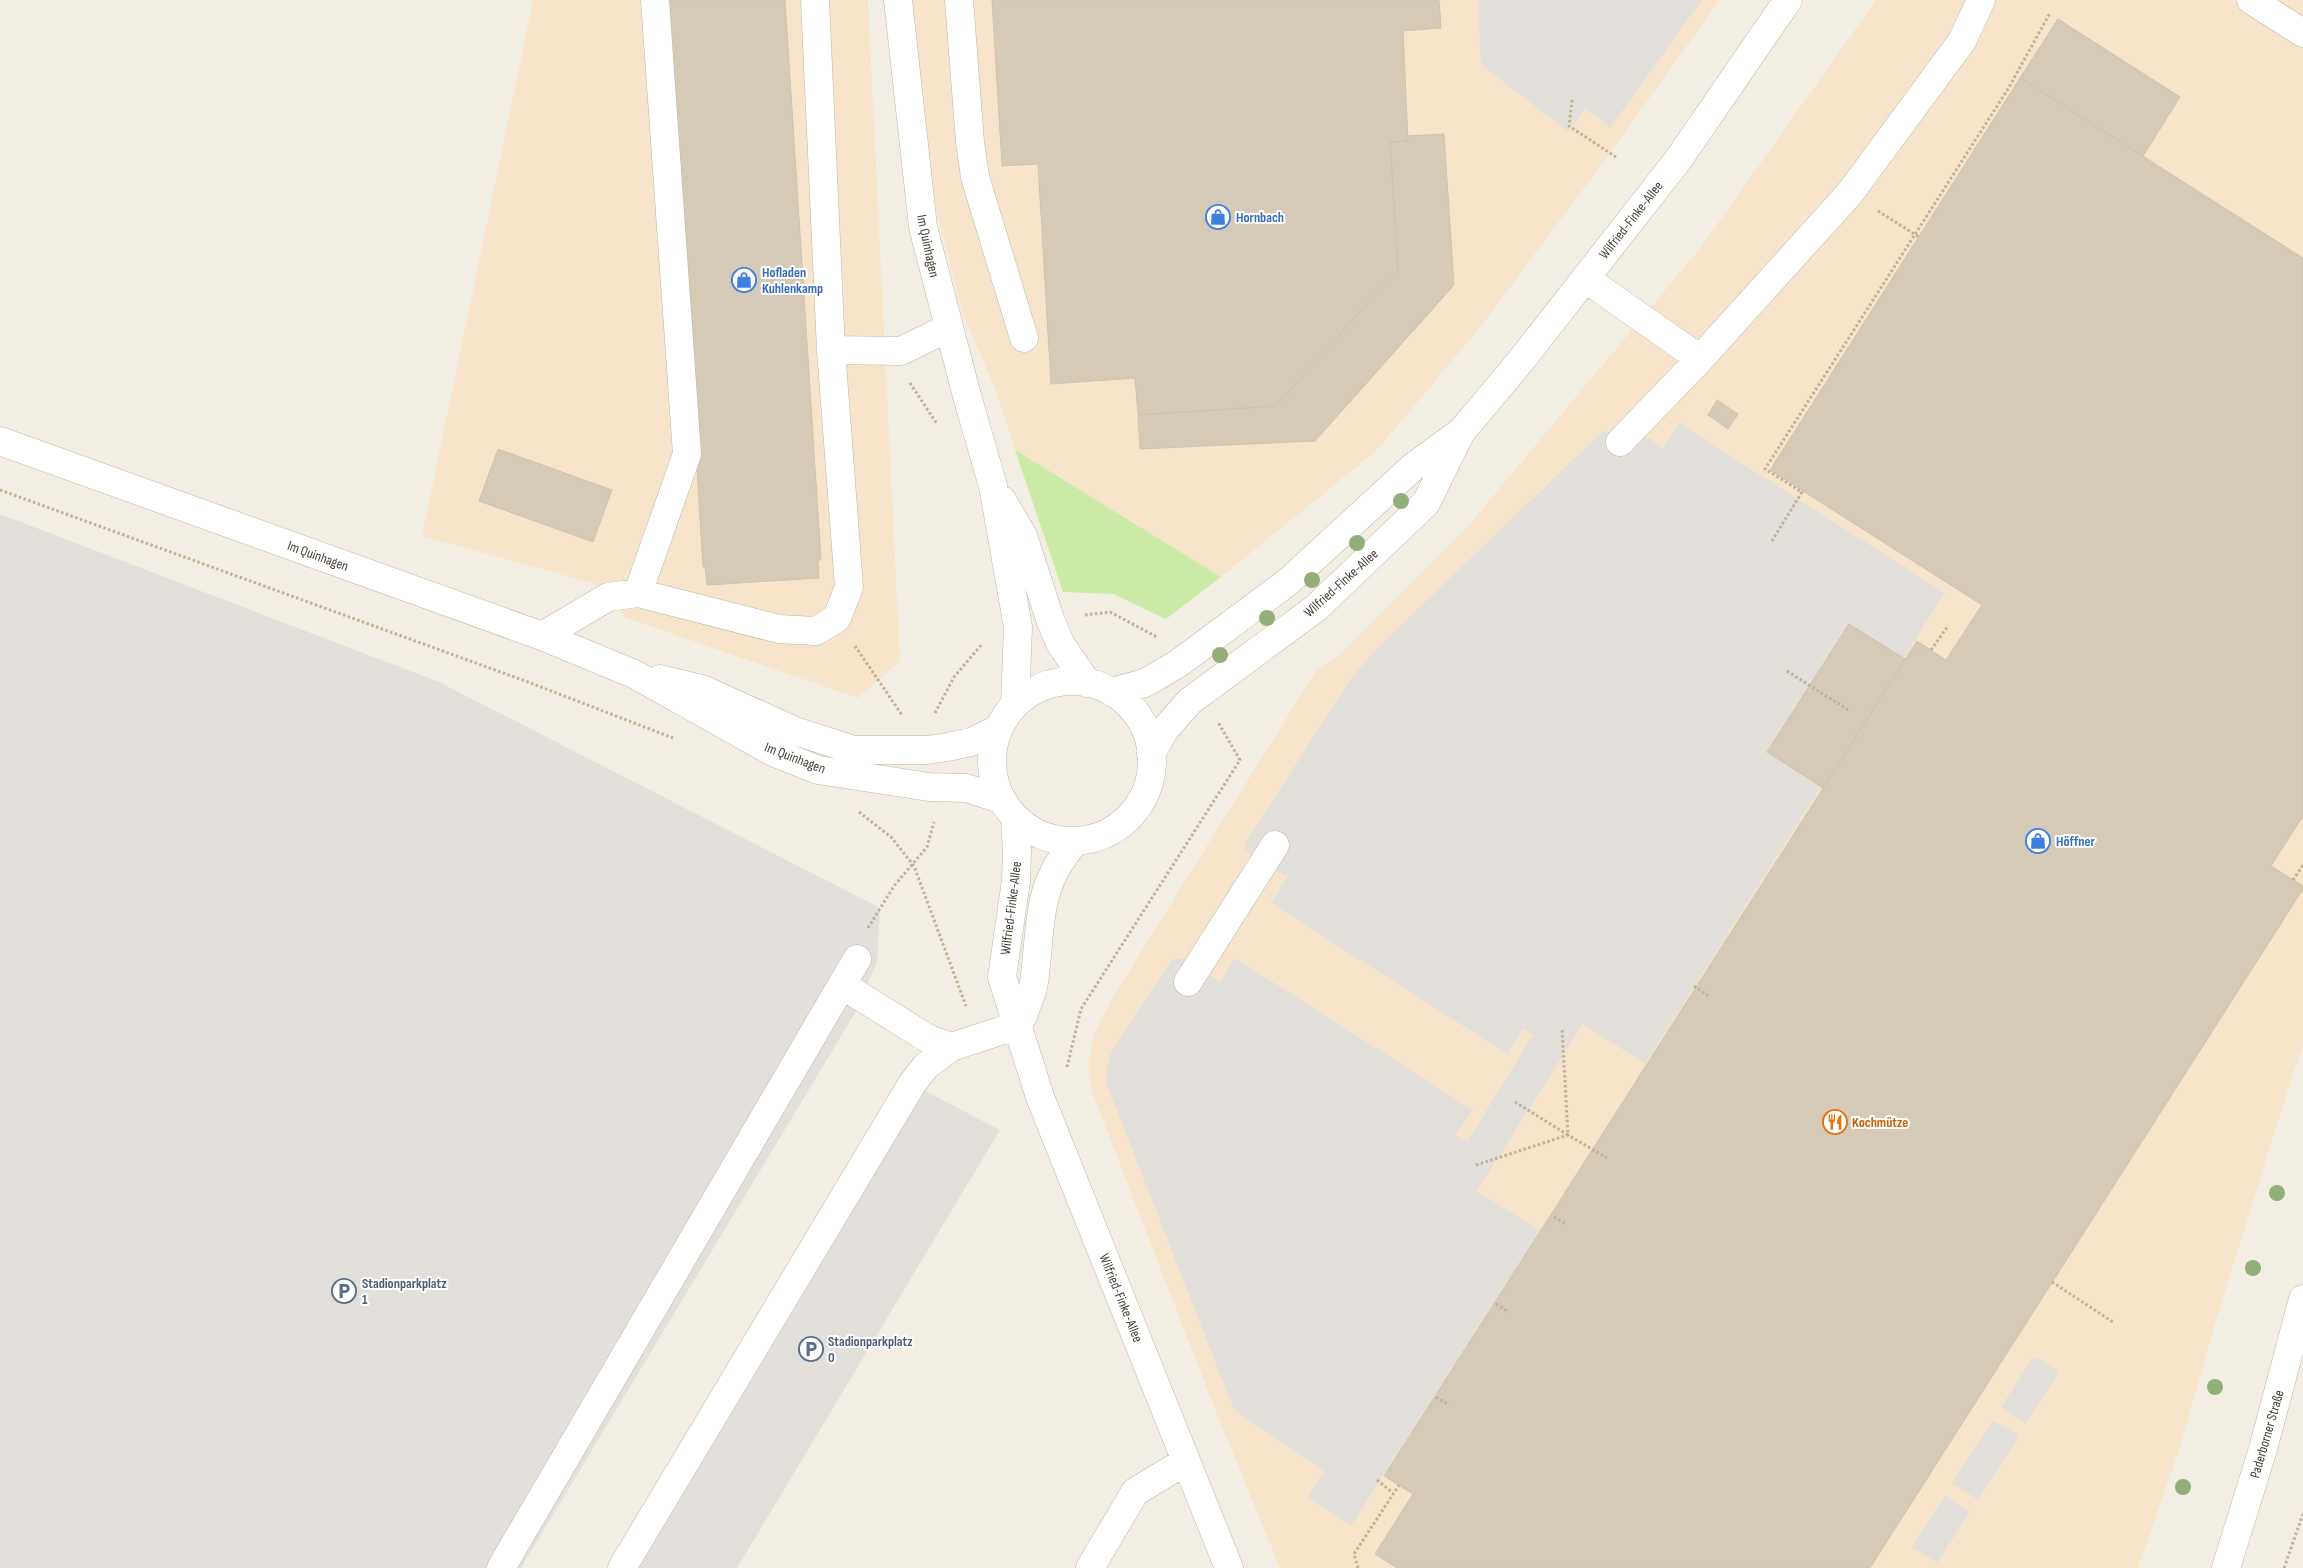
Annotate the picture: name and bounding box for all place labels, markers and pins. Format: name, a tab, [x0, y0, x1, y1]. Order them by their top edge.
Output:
shop icon: Hornbach	[1205, 204, 1231, 230]
place label: Hornbach	[1236, 209, 1284, 226]
place label: Hofladen Kuhlenkamp	[762, 264, 823, 297]
shop icon: Hofladen Kuhlenkamp	[731, 267, 757, 293]
shop icon: Höffner	[2025, 828, 2051, 854]
place label: Höffner	[2056, 833, 2096, 850]
restaurant icon: Kochmütze	[1822, 1109, 1848, 1135]
place label: Kochmütze	[1852, 1114, 1908, 1131]
place label: Stadionparkplatz 1	[362, 1275, 447, 1308]
parking icon: Stadionparkplatz 1	[331, 1278, 357, 1304]
place label: Stadionparkplatz 0	[828, 1333, 913, 1366]
parking icon: Stadionparkplatz 0	[798, 1336, 824, 1362]

